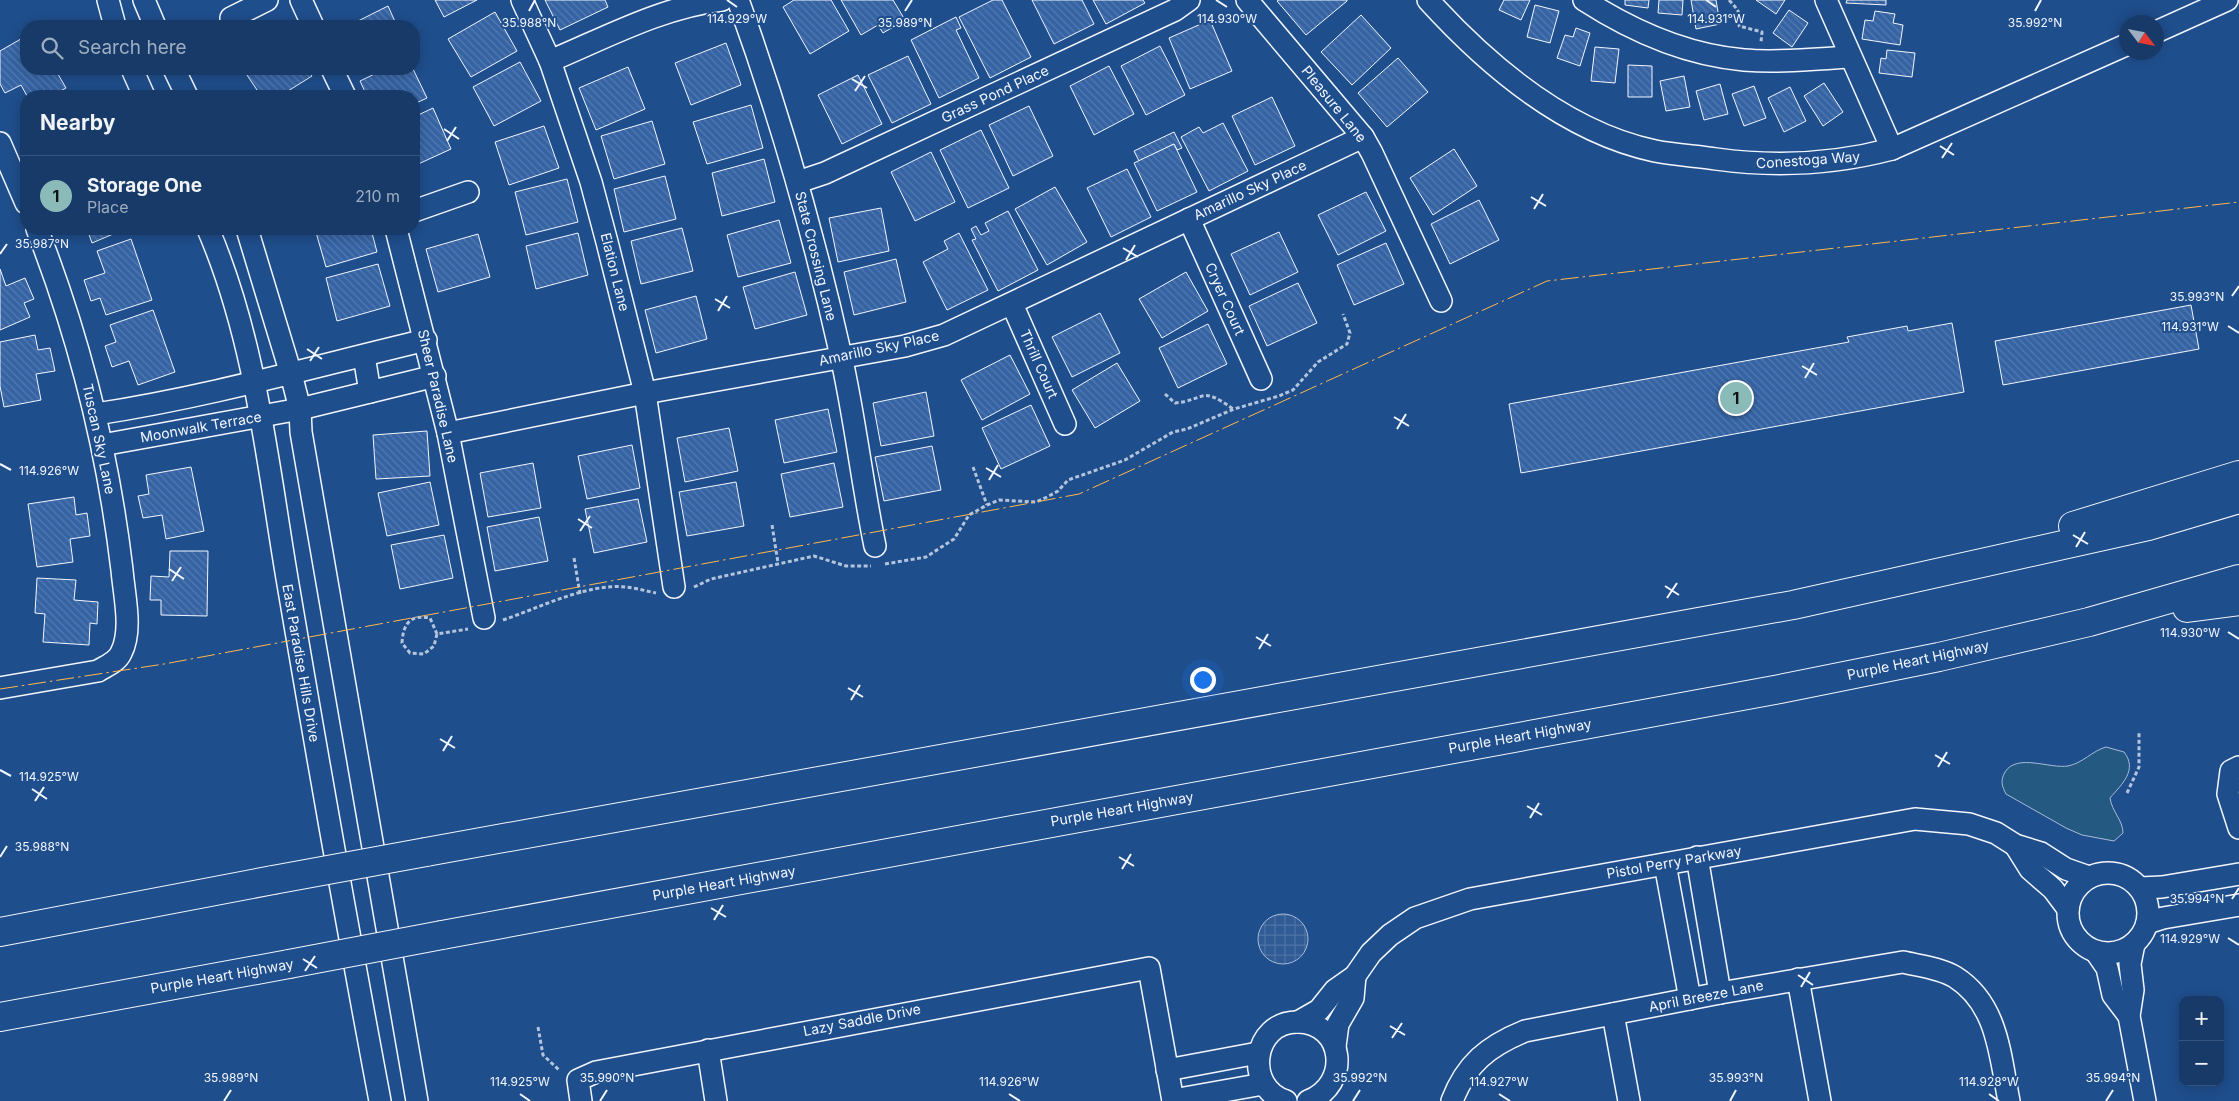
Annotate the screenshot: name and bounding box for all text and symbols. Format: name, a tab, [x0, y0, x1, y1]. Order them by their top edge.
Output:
text: 114.929°W	[707, 11, 767, 26]
text: 114.930°W	[1197, 11, 1257, 26]
text: 114.931°W	[1687, 11, 1745, 26]
text: 35.988°N	[502, 15, 556, 30]
text: 35.989°N	[878, 15, 932, 30]
text: 35.992°N	[2008, 15, 2062, 30]
north arrow	[2119, 15, 2164, 60]
search box	[20, 20, 420, 75]
icon: search	[38, 34, 66, 62]
text: Search here	[78, 36, 187, 59]
street label: Grass Pond Place	[938, 61, 1051, 126]
street label: Pleasure Lane	[1298, 62, 1370, 145]
text: Nearby	[40, 110, 115, 135]
street label: Conestoga Way	[1755, 147, 1861, 172]
street label: Amarillo Sky Place	[1191, 156, 1309, 223]
text: Storage One	[87, 174, 202, 197]
text: 1	[53, 186, 59, 206]
text: 210 m	[355, 186, 400, 206]
street label: State Crossing Lane	[792, 189, 841, 322]
text: Place	[87, 197, 129, 217]
street label: Elation Lane	[598, 231, 633, 313]
text: 35.987°N	[15, 236, 69, 251]
street label: Cryer Court	[1202, 260, 1249, 338]
text: 35.993°N	[2170, 289, 2224, 304]
text: 114.931°W	[2161, 319, 2219, 334]
street label: Amarillo Sky Place	[817, 326, 941, 369]
street label: Thrill Court	[1017, 327, 1062, 401]
street label: Sheer Paradise Lane	[415, 328, 462, 464]
pin: 1	[1720, 379, 1752, 417]
street label: Tuscan Sky Lane	[79, 382, 120, 496]
street label: Moonwalk Terrace	[139, 407, 263, 446]
text: 114.926°W	[19, 463, 79, 478]
street label: East Paradise Hills Drive	[279, 583, 324, 743]
text: 114.930°W	[2160, 625, 2220, 640]
street label: Purple Heart Highway	[1845, 636, 1991, 683]
your location	[1190, 667, 1216, 693]
street label: Purple Heart Highway	[1447, 715, 1593, 756]
text: 114.925°W	[19, 769, 79, 784]
street label: Purple Heart Highway	[1049, 788, 1195, 829]
text: 35.988°N	[15, 839, 69, 854]
street label: Pistol Perry Parkway	[1605, 841, 1743, 882]
street label: Purple Heart Highway	[651, 862, 797, 903]
text: 35.994°N	[2170, 891, 2224, 906]
text: 114.929°W	[2160, 931, 2220, 946]
street label: Purple Heart Highway	[149, 955, 295, 996]
street label: April Breeze Lane	[1647, 976, 1765, 1015]
map controls	[2179, 996, 2224, 1086]
button: +	[2179, 996, 2224, 1041]
street label: Lazy Saddle Drive	[802, 1000, 922, 1039]
button: −	[2179, 1041, 2224, 1086]
text: 35.989°N	[204, 1070, 258, 1085]
text: 35.990°N	[580, 1070, 634, 1085]
text: 35.992°N	[1333, 1070, 1387, 1085]
text: 35.993°N	[1709, 1070, 1763, 1085]
text: 35.994°N	[2086, 1070, 2140, 1085]
text: 114.925°W	[490, 1074, 550, 1089]
text: 114.926°W	[979, 1074, 1039, 1089]
text: 114.927°W	[1469, 1074, 1529, 1089]
text: 114.928°W	[1959, 1074, 2019, 1089]

